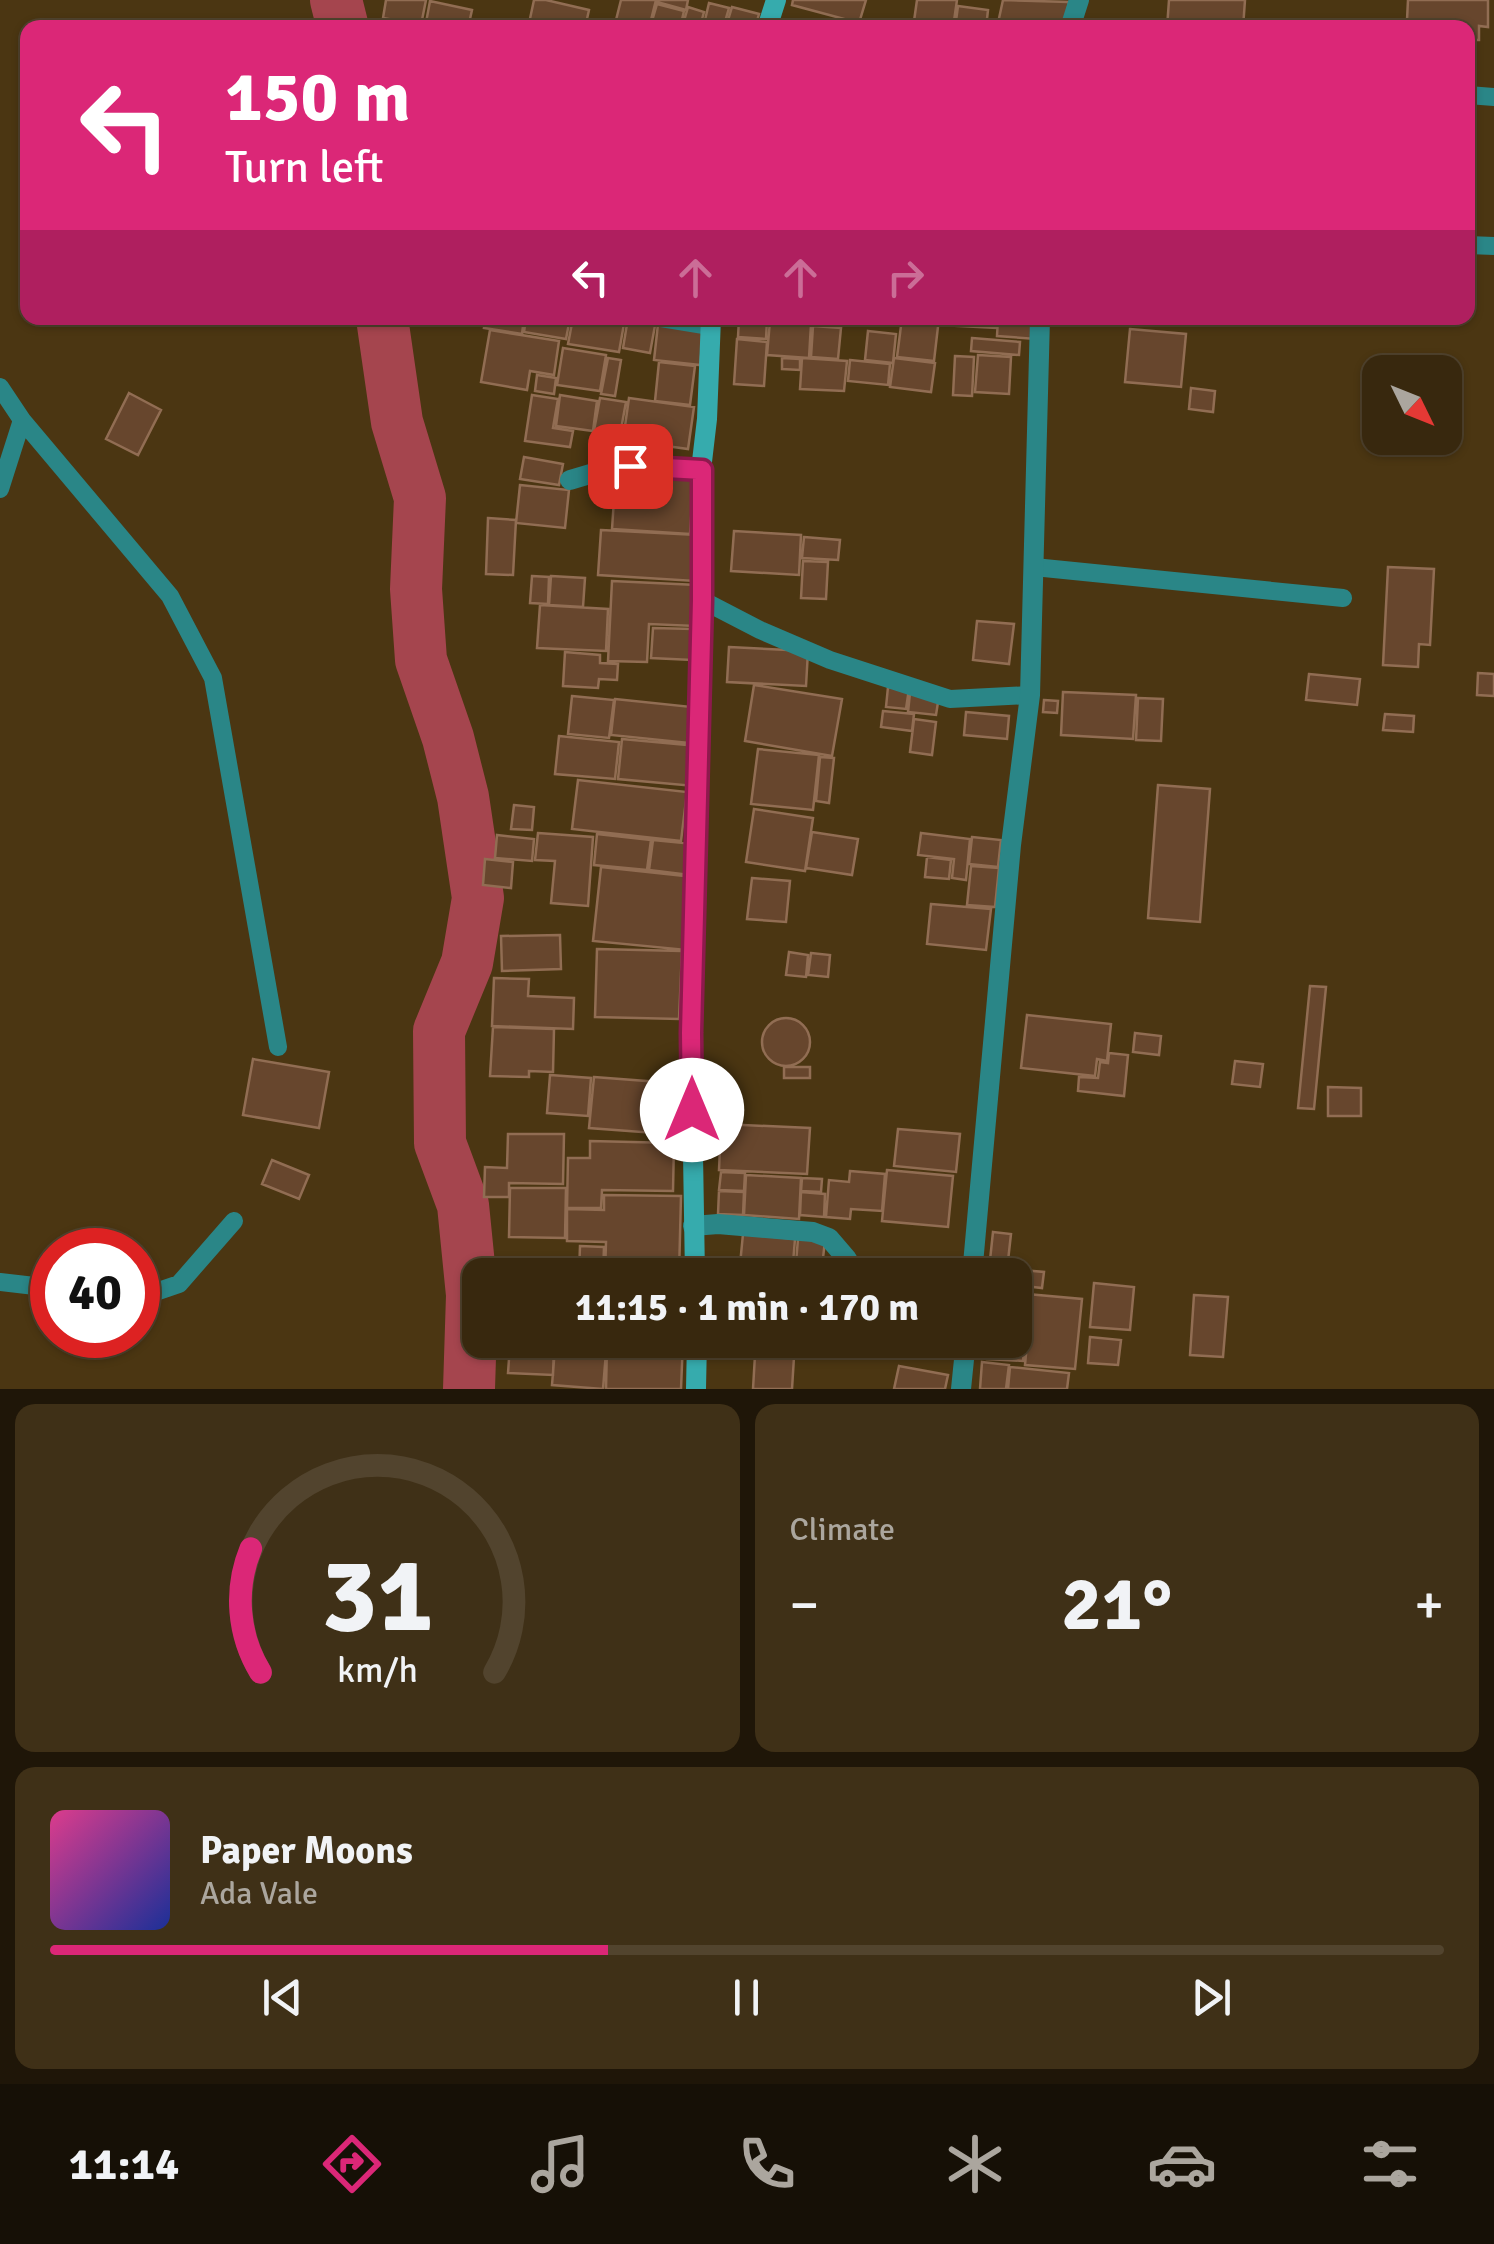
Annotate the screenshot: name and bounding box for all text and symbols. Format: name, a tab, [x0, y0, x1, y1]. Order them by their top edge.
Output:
text: 150 m	[225, 54, 410, 140]
icon: left	[60, 60, 190, 190]
text: Turn left	[225, 140, 384, 195]
icon: left	[563, 250, 618, 305]
icon: ahead	[668, 250, 723, 305]
icon: ahead	[773, 250, 828, 305]
icon: right	[878, 250, 933, 305]
north arrow	[1362, 355, 1462, 455]
map controls	[1362, 355, 1462, 455]
pin	[588, 424, 673, 509]
icon: arrive	[603, 439, 658, 494]
position arrow	[640, 1058, 744, 1162]
speed limit sign: 40	[30, 1228, 160, 1358]
text: 11:15 · 1 min · 170 m	[575, 1284, 919, 1331]
text: Climate	[790, 1510, 895, 1549]
text: 31	[321, 1532, 433, 1660]
text: 21°	[1061, 1558, 1172, 1651]
text: −	[790, 1571, 819, 1639]
text: +	[1414, 1571, 1444, 1639]
text: km/h	[337, 1648, 418, 1692]
text: Paper Moons	[200, 1827, 413, 1874]
text: Ada Vale	[200, 1874, 318, 1913]
icon: previous	[255, 1970, 310, 2025]
icon: pause	[719, 1970, 774, 2025]
icon: next	[1184, 1970, 1239, 2025]
icon: directions	[317, 2129, 387, 2199]
icon: music	[525, 2129, 595, 2199]
icon: phone	[732, 2129, 802, 2199]
icon: climate	[940, 2129, 1010, 2199]
icon: car	[1147, 2129, 1217, 2199]
icon: filters	[1355, 2129, 1425, 2199]
text: 11:14	[69, 2137, 179, 2192]

